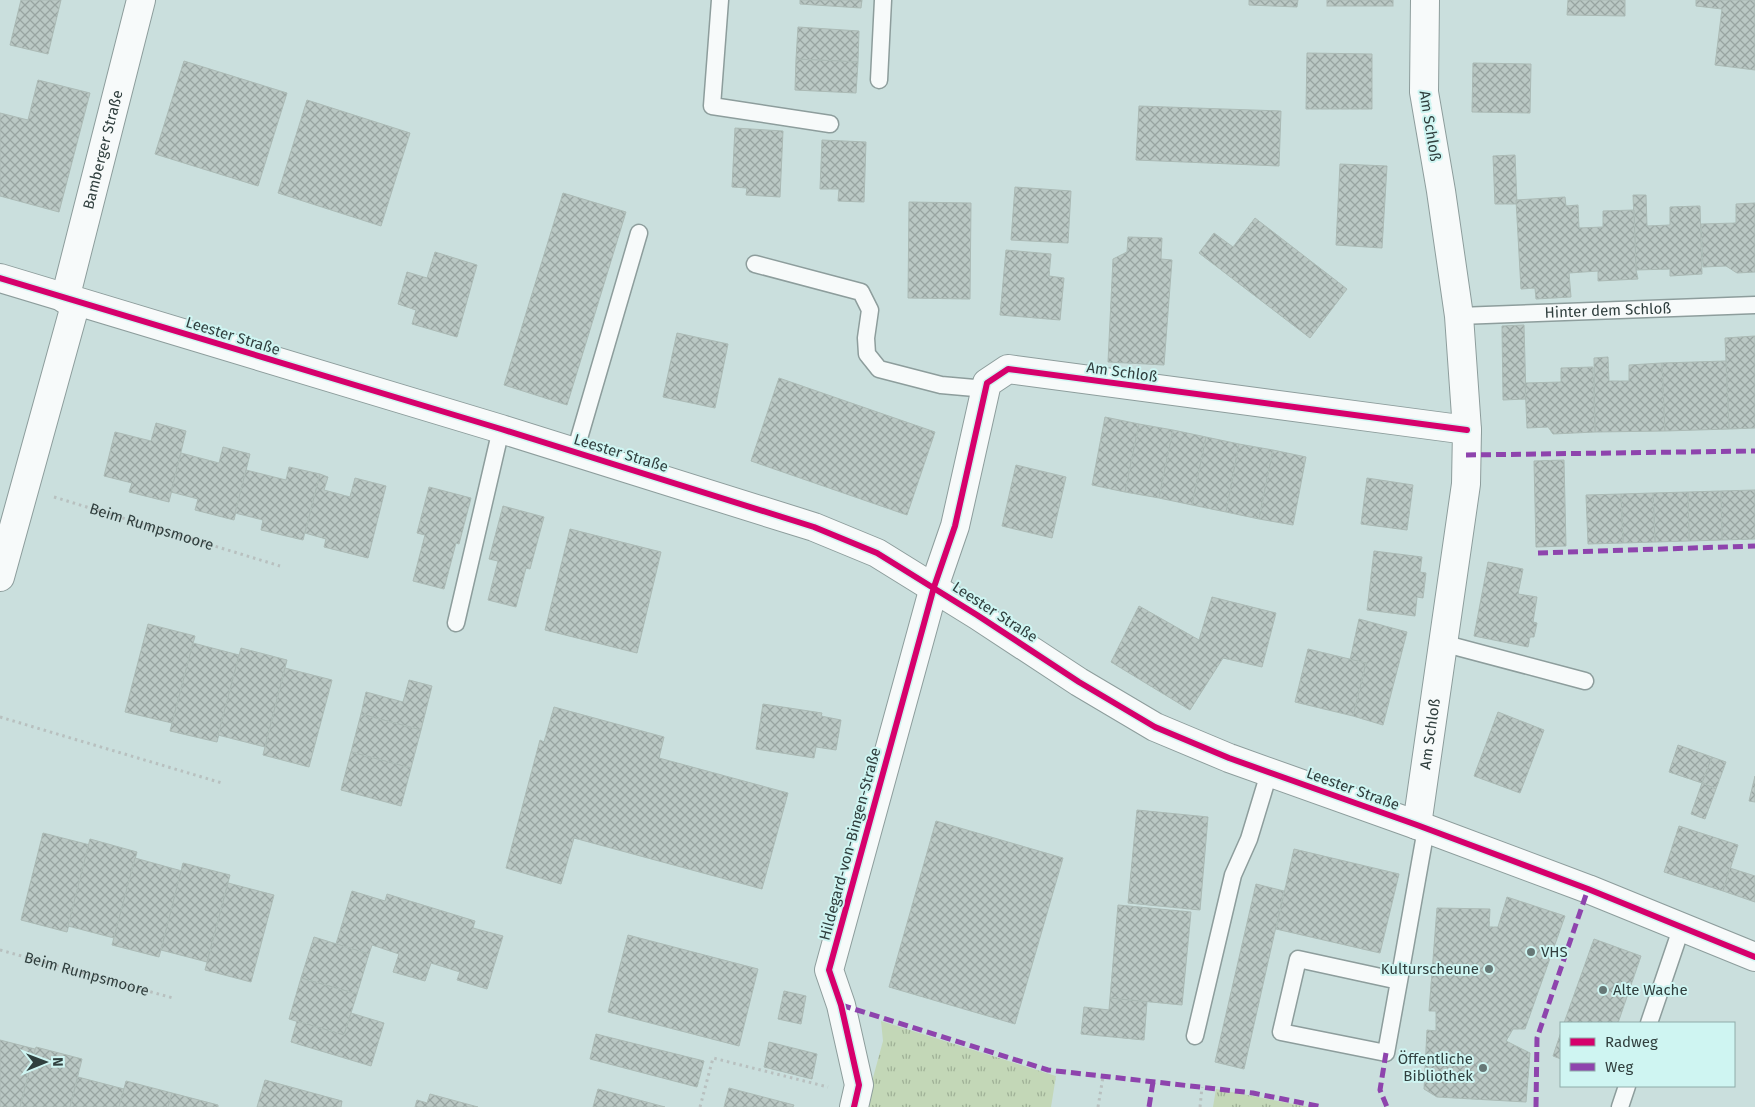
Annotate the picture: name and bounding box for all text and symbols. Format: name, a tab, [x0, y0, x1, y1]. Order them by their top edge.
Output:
street label: Bamberger Straße	[79, 88, 127, 211]
street label: Am Schloß	[1416, 89, 1445, 163]
street label: Hinter dem Schloß	[1544, 299, 1672, 322]
street label: Leester Straße	[184, 313, 282, 359]
street label: Am Schloß	[1085, 358, 1159, 386]
street label: Leester Straße	[572, 430, 670, 476]
street label: Beim Rumpsmoore	[87, 499, 216, 554]
street label: Leester Straße	[949, 578, 1041, 646]
street label: Am Schloß	[1416, 697, 1444, 771]
street label: Hildegard-von-Bingen-Straße	[816, 746, 884, 942]
street label: Leester Straße	[1304, 764, 1402, 814]
place label: VHS	[1541, 943, 1568, 961]
marker: VHS	[1525, 946, 1537, 958]
street label: Beim Rumpsmoore	[22, 948, 151, 1000]
place label: Kulturscheune	[1381, 960, 1479, 978]
marker: Kulturscheune	[1483, 963, 1495, 975]
place label: Alte Wache	[1613, 981, 1688, 999]
marker: Alte Wache	[1597, 984, 1609, 996]
legend	[1560, 1022, 1735, 1087]
text: Radweg	[1605, 1033, 1658, 1051]
north arrow	[20, 1037, 70, 1087]
place label: Öffentliche Bibliothek	[1398, 1050, 1473, 1085]
text: N	[49, 1057, 66, 1067]
text: Weg	[1605, 1058, 1633, 1076]
marker: Öffentliche Bibliothek	[1477, 1062, 1489, 1074]

